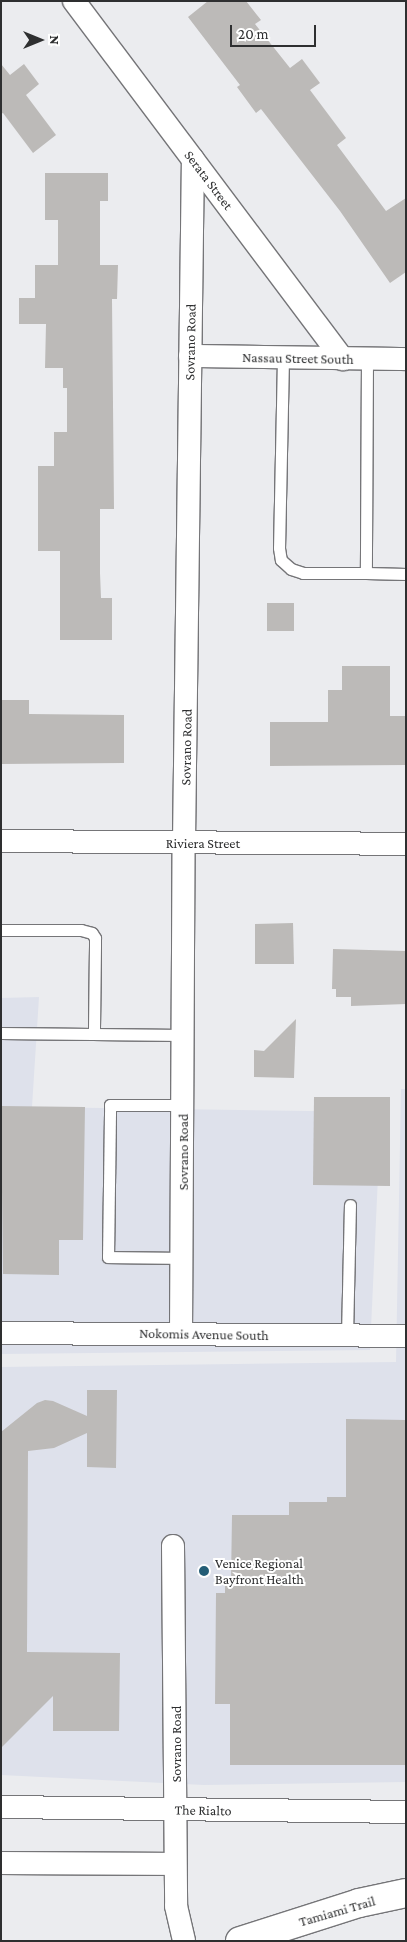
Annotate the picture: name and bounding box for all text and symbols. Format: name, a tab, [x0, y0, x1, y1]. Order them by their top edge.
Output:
north arrow	[15, 15, 65, 65]
scale bar	[232, 15, 318, 47]
text: 20 m	[238, 26, 269, 42]
text: N	[47, 35, 63, 45]
street label: Serata Street	[181, 147, 237, 213]
street label: Sovrano Road	[181, 304, 199, 380]
street label: Nassau Street South	[242, 349, 354, 367]
street label: Sovrano Road	[177, 709, 195, 785]
street label: Riviera Street	[166, 835, 240, 851]
street label: Sovrano Road	[175, 1114, 191, 1190]
street label: Nokomis Avenue South	[139, 1324, 269, 1344]
place label: Venice Regional Bayfront Health	[215, 1555, 304, 1588]
marker: Venice Regional Bayfront Health	[197, 1564, 211, 1578]
street label: Sovrano Road	[168, 1706, 184, 1782]
street label: The Rialto	[174, 1801, 232, 1819]
street label: Tamiami Trail	[297, 1892, 377, 1930]

